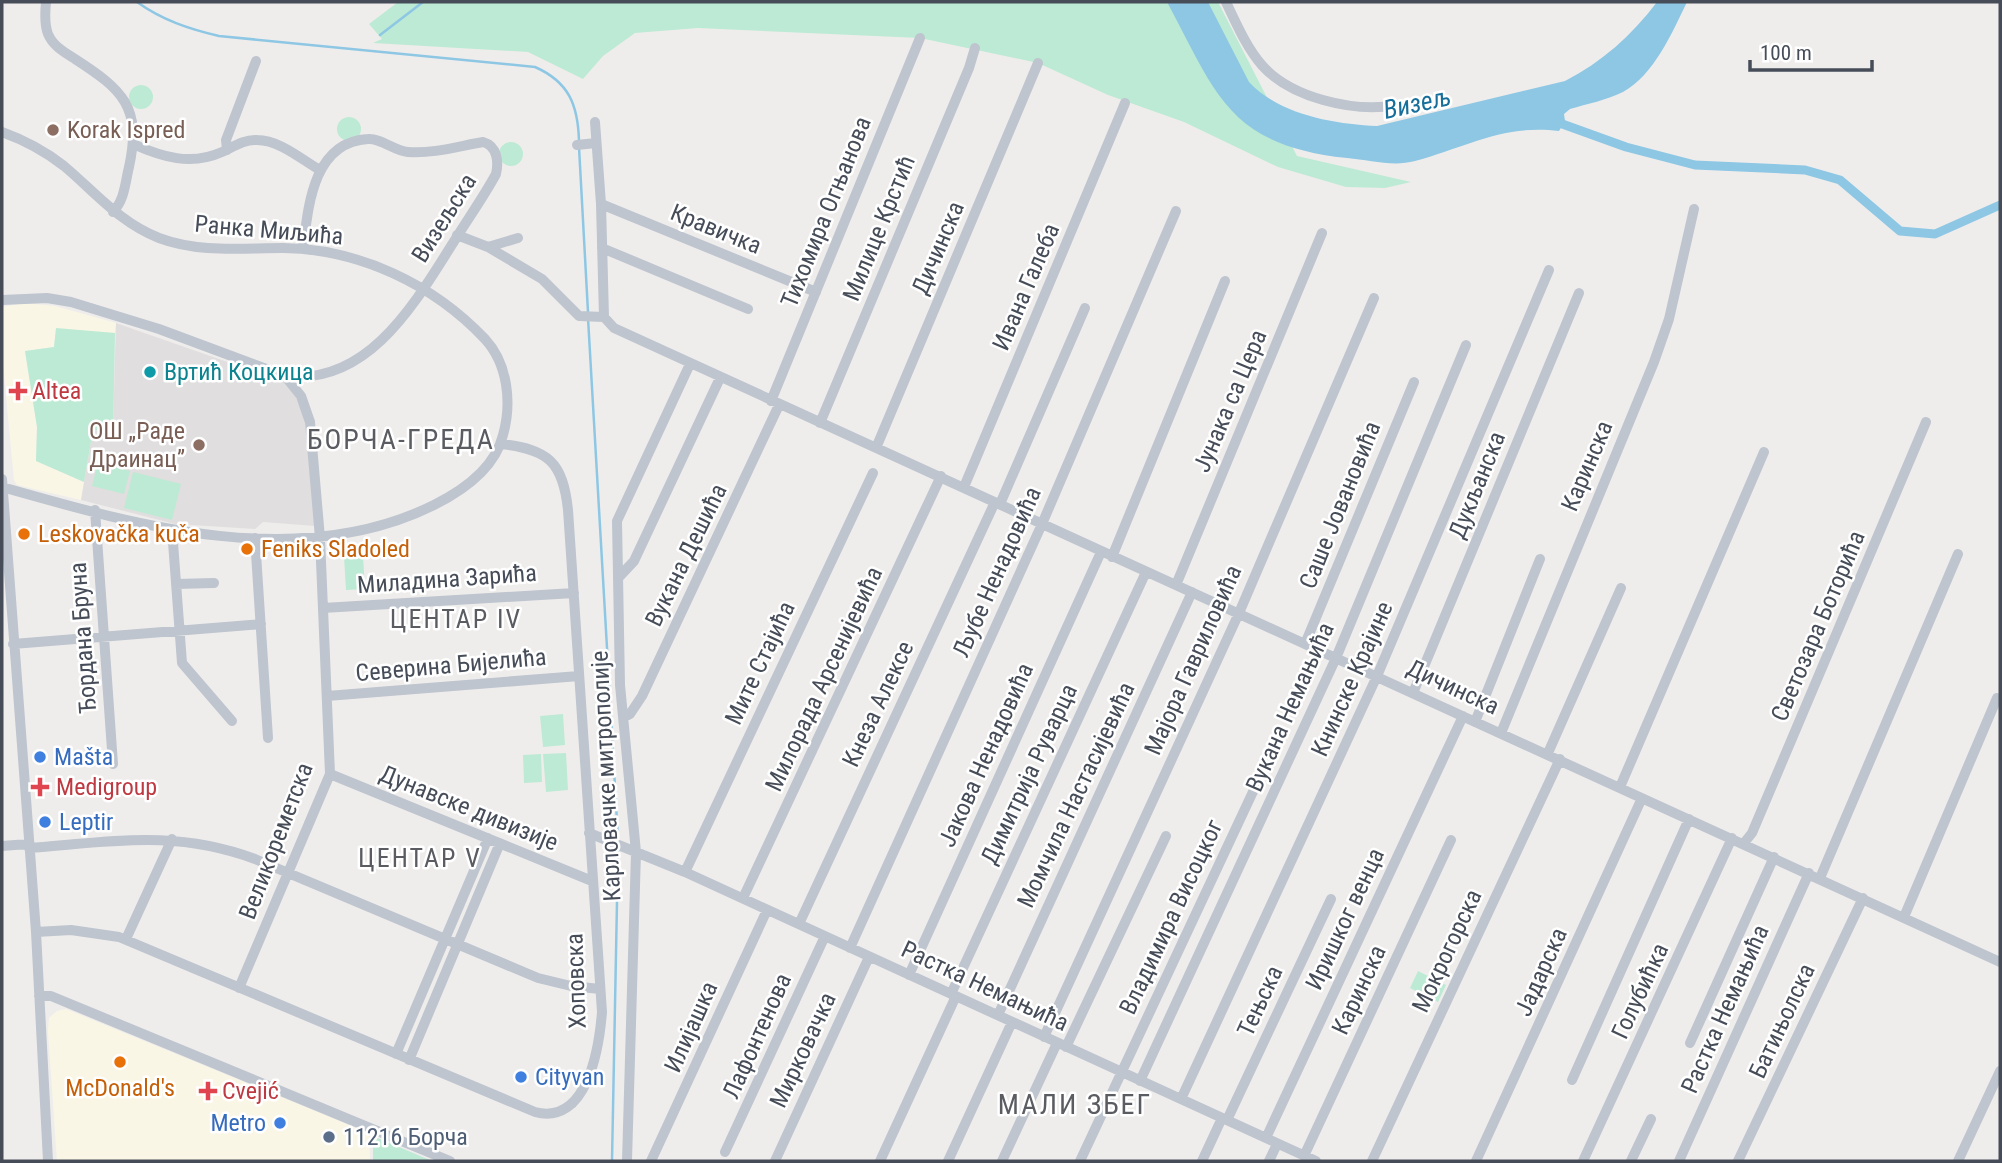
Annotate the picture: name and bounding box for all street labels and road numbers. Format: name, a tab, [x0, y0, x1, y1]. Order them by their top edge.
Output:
street label: Тихомира Огњанова	[775, 113, 877, 311]
street label: Милице Крстић	[837, 151, 921, 305]
street label: Визељска	[406, 169, 482, 267]
street label: Дичинска	[906, 197, 970, 299]
street label: Кравичка	[667, 198, 765, 260]
street label: Ранка Миљића	[194, 210, 344, 250]
street label: Ивана Галеба	[987, 219, 1065, 355]
street label: Јунака са Цера	[1187, 326, 1273, 476]
street label: Саше Јовановића	[1294, 417, 1386, 593]
street label: Каринска	[1555, 417, 1619, 515]
street label: Дукљанска	[1443, 428, 1511, 542]
street label: Вукана Дешића	[639, 479, 733, 631]
street label: Љубе Ненадовића	[947, 483, 1047, 661]
street label: Светозара Боторића	[1765, 527, 1871, 725]
street label: Миладина Зарића	[356, 559, 538, 599]
street label: Ђордана Бруна	[64, 561, 102, 715]
street label: Мајора Гавриловића	[1139, 561, 1247, 759]
street label: Милорада Арсенијевића	[760, 562, 888, 796]
street label: Мите Стајића	[719, 597, 801, 729]
street label: Книнске Крајине	[1305, 597, 1399, 761]
street label: Вукана Немањића	[1240, 618, 1340, 796]
street label: Кнеза Алексе	[837, 637, 919, 771]
street label: Северина Бијелића	[354, 643, 548, 687]
street label: Карловачке митрополије	[585, 650, 627, 902]
street label: Дичинска	[1403, 654, 1503, 720]
street label: Јакова Ненадовића	[933, 659, 1039, 851]
street label: Момчила Настасијевића	[1011, 678, 1141, 912]
street label: Димитрија Руварца	[975, 680, 1083, 868]
street label: Великореметска	[233, 759, 319, 923]
street label: Дунавске дивизије	[376, 759, 562, 857]
street label: Владимира Висоцког	[1114, 815, 1228, 1019]
street label: Иришког венца	[1300, 844, 1390, 994]
street label: Мокрогорска	[1406, 885, 1488, 1017]
street label: Растка Немањића	[1675, 921, 1775, 1097]
street label: Јадарска	[1509, 924, 1573, 1020]
street label: Хоповска	[560, 933, 592, 1029]
street label: Растка Немањића	[897, 935, 1073, 1037]
street label: Голубићка	[1606, 939, 1674, 1043]
street label: Каринска	[1326, 941, 1392, 1039]
street label: Батињолска	[1743, 959, 1821, 1083]
street label: Тењска	[1232, 961, 1288, 1041]
street label: Лафонтенова	[717, 969, 797, 1103]
street label: Илијашка	[659, 977, 723, 1077]
street label: Мирковачка	[764, 988, 842, 1112]

